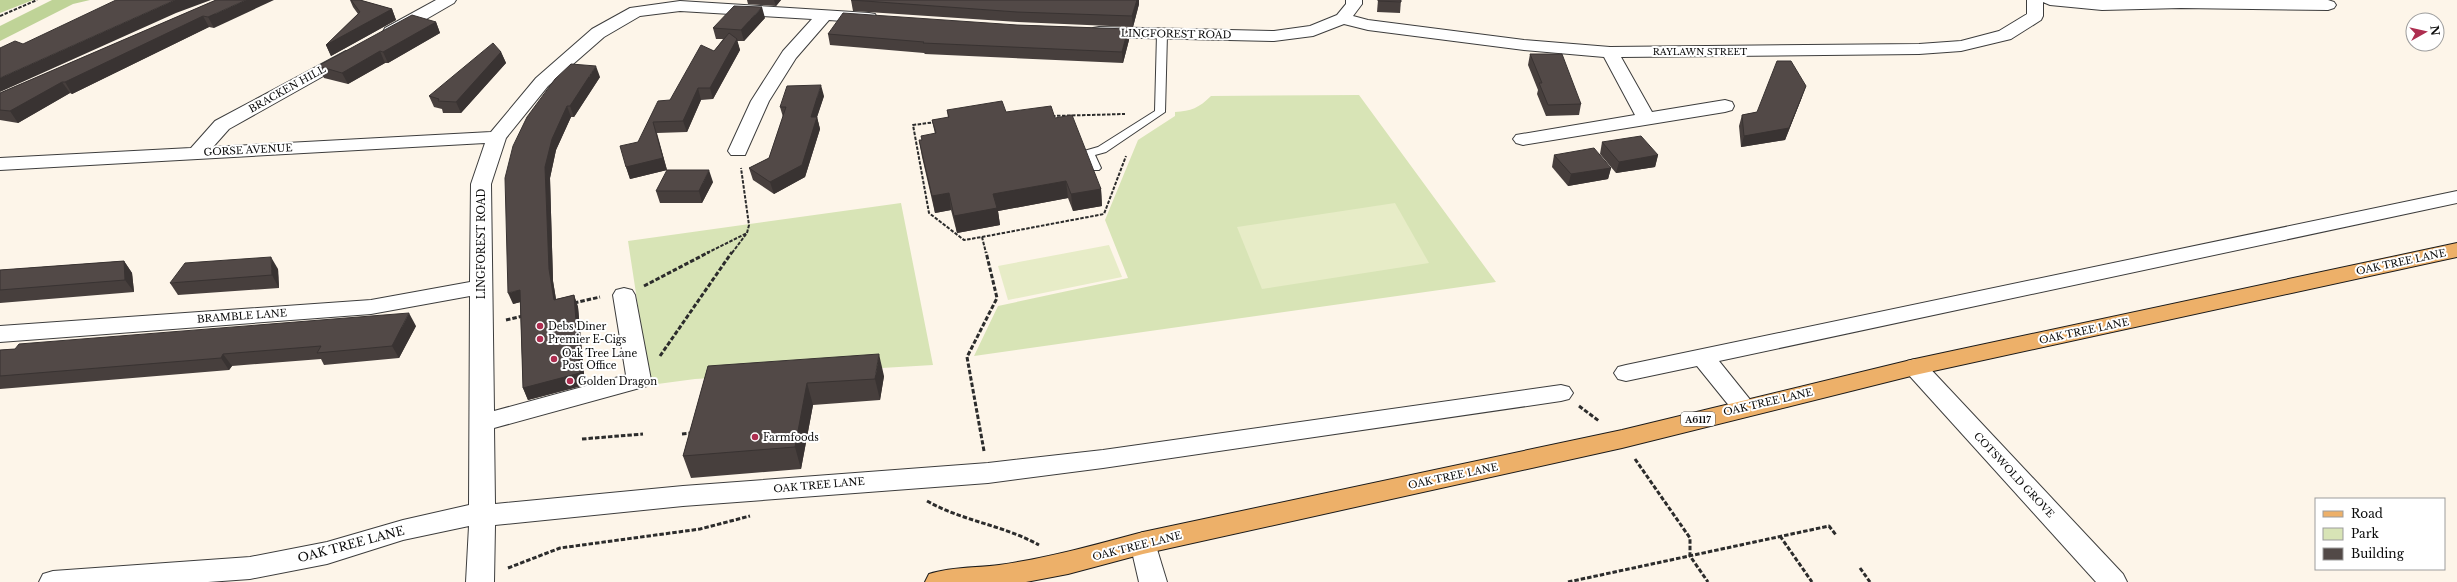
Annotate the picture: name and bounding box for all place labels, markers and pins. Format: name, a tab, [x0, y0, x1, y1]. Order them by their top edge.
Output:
place label: Debs Diner	[548, 320, 606, 333]
marker: Debs Diner	[535, 321, 545, 331]
place label: Premier E-Cigs	[548, 333, 627, 346]
marker: Premier E-Cigs	[535, 334, 545, 344]
place label: Oak Tree Lane Post Office	[562, 347, 638, 372]
marker: Oak Tree Lane Post Office	[549, 354, 559, 364]
place label: Golden Dragon	[578, 375, 657, 388]
marker: Golden Dragon	[565, 376, 575, 386]
place label: Farmfoods	[763, 431, 819, 444]
marker: Farmfoods	[750, 432, 760, 442]

